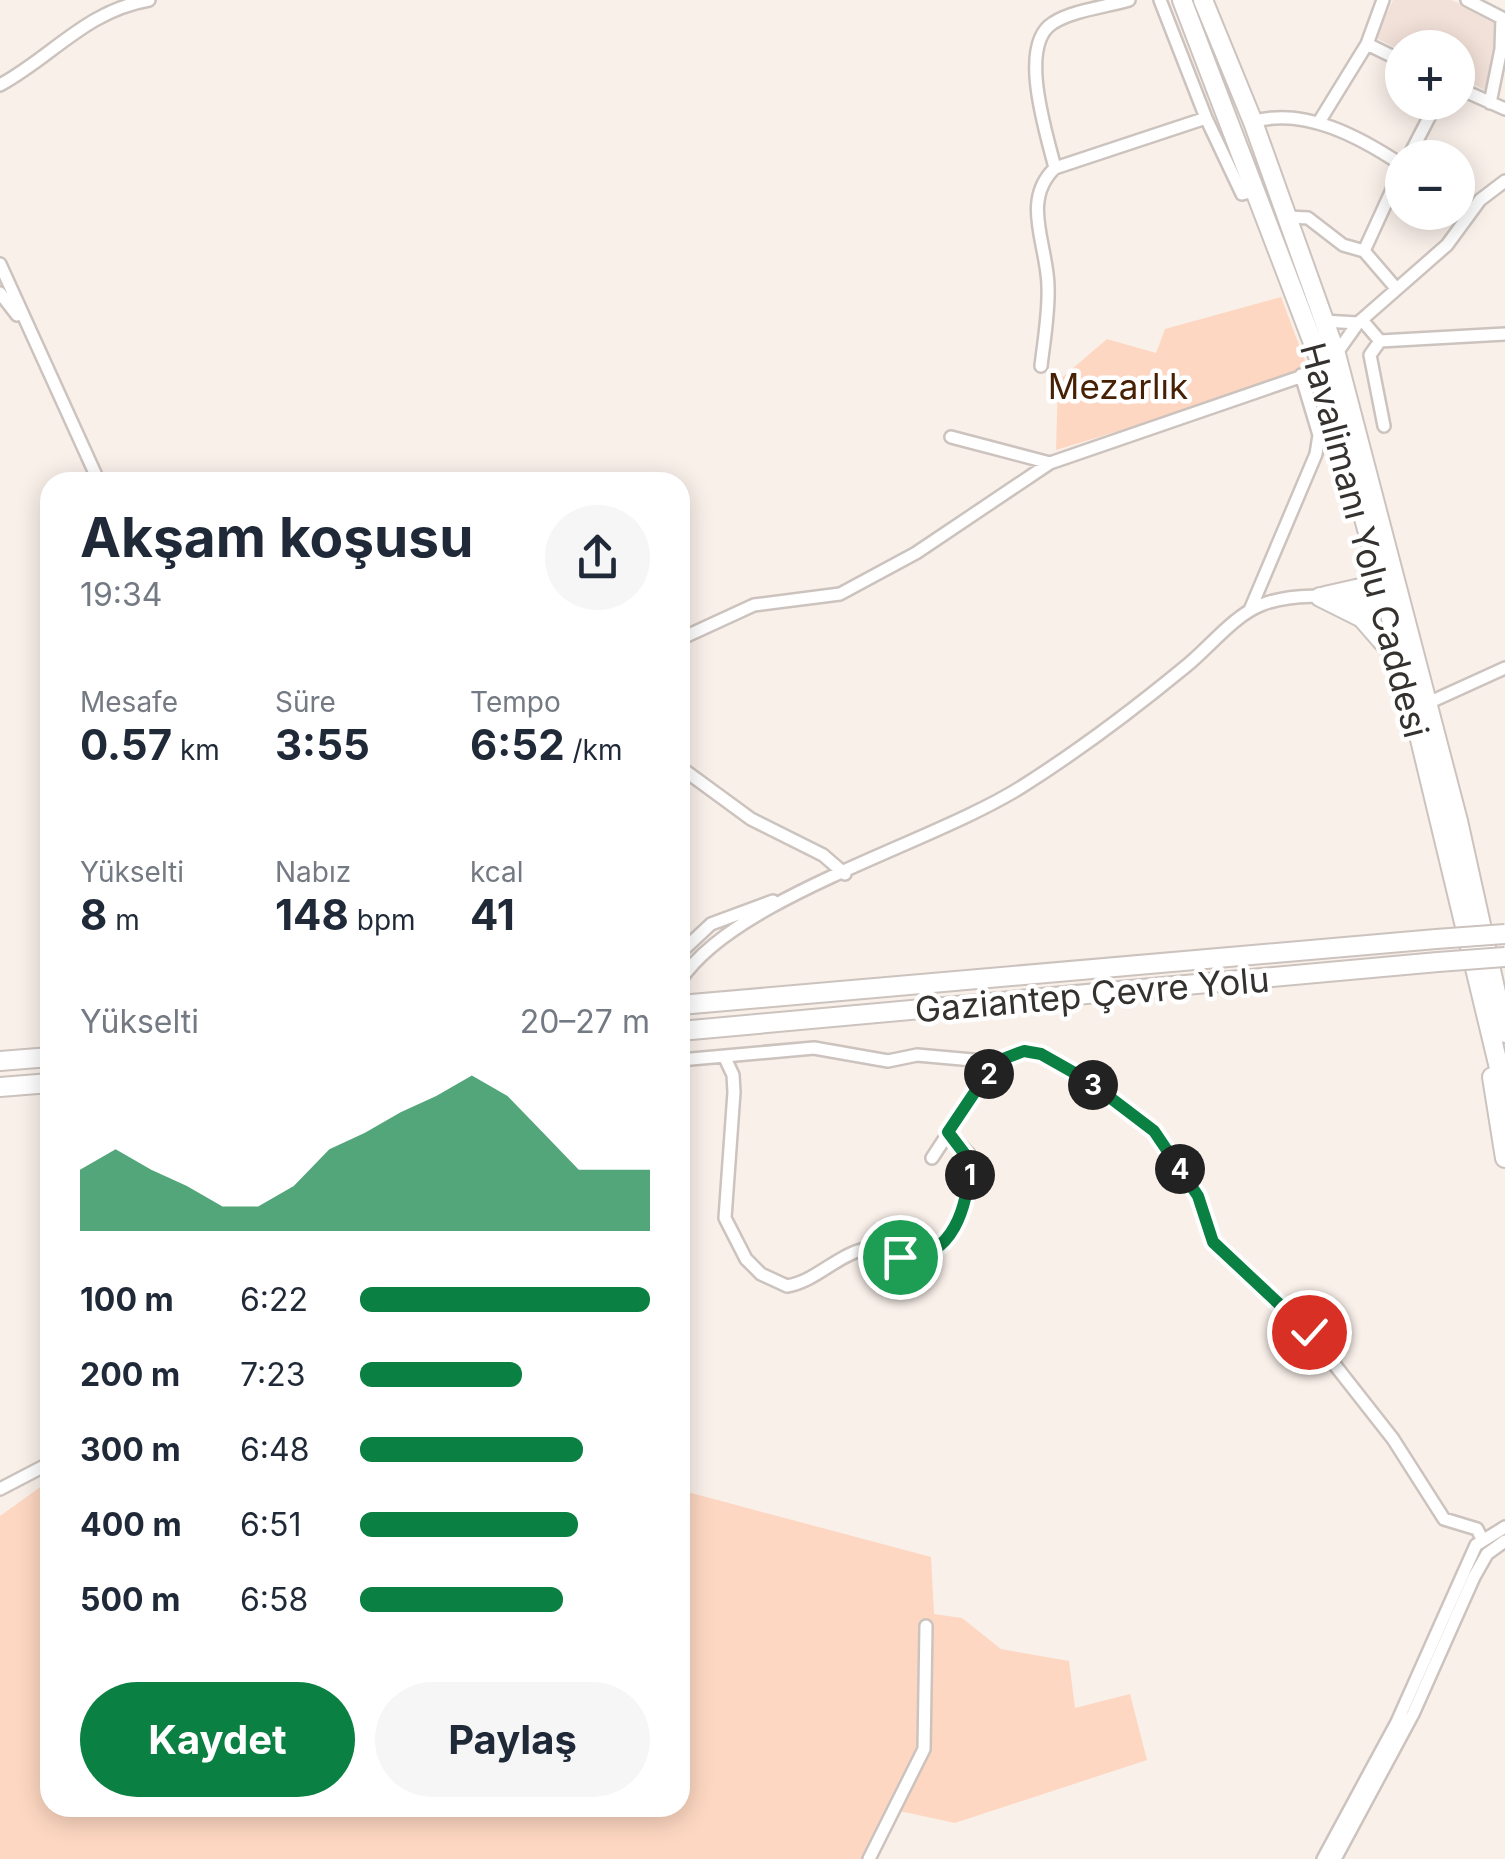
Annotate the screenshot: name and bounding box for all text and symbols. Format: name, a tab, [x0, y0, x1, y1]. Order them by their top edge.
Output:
map controls	[1385, 30, 1475, 230]
button: +	[1385, 30, 1475, 120]
button: −	[1385, 140, 1475, 230]
street label: Havalimanı Yolu Caddesi	[1292, 338, 1438, 742]
park label: Mezarlık	[1048, 365, 1188, 407]
text: Akşam koşusu	[80, 504, 473, 570]
button: share	[545, 505, 650, 610]
text: 19:34	[80, 575, 163, 614]
text: Mesafe	[80, 685, 178, 719]
text: Süre	[275, 685, 336, 719]
text: Tempo	[470, 685, 561, 719]
text: 0.57	[80, 719, 172, 770]
text: 3:55	[275, 719, 370, 770]
text: 6:52	[470, 719, 565, 770]
text: km	[172, 733, 220, 767]
text: /km	[565, 733, 622, 767]
text: Yükselti	[80, 855, 184, 889]
text: Nabız	[275, 855, 351, 889]
text: kcal	[470, 855, 524, 889]
text: 8	[80, 889, 107, 940]
text: 148	[275, 889, 349, 940]
text: 41	[470, 889, 515, 940]
text: m	[107, 903, 140, 937]
text: bpm	[349, 903, 416, 937]
street label: Gaziantep Çevre Yolu	[913, 958, 1271, 1030]
text: Yükselti	[80, 1002, 199, 1041]
text: 20–27 m	[520, 1002, 650, 1041]
pin: 2	[964, 1049, 1014, 1099]
text: 2	[980, 1057, 998, 1091]
pin: 3	[1068, 1060, 1118, 1110]
text: 3	[1084, 1068, 1102, 1102]
pin: 4	[1155, 1144, 1205, 1194]
pin: 1	[945, 1150, 995, 1200]
text: 4	[1171, 1152, 1189, 1186]
text: 1	[964, 1158, 976, 1192]
pin	[858, 1215, 943, 1300]
icon: arrive	[873, 1230, 928, 1285]
text: 100 m	[80, 1280, 174, 1319]
text: 6:22	[240, 1280, 308, 1319]
pin	[1267, 1290, 1352, 1375]
icon: check	[1282, 1305, 1337, 1360]
text: 200 m	[80, 1355, 180, 1394]
text: 7:23	[240, 1355, 306, 1394]
text: 300 m	[80, 1430, 181, 1469]
text: 6:48	[240, 1430, 310, 1469]
text: 400 m	[80, 1505, 182, 1544]
text: 6:51	[240, 1505, 302, 1544]
text: 500 m	[80, 1580, 180, 1619]
text: 6:58	[240, 1580, 308, 1619]
button: Kaydet	[80, 1682, 355, 1797]
button: Paylaş	[375, 1682, 650, 1797]

